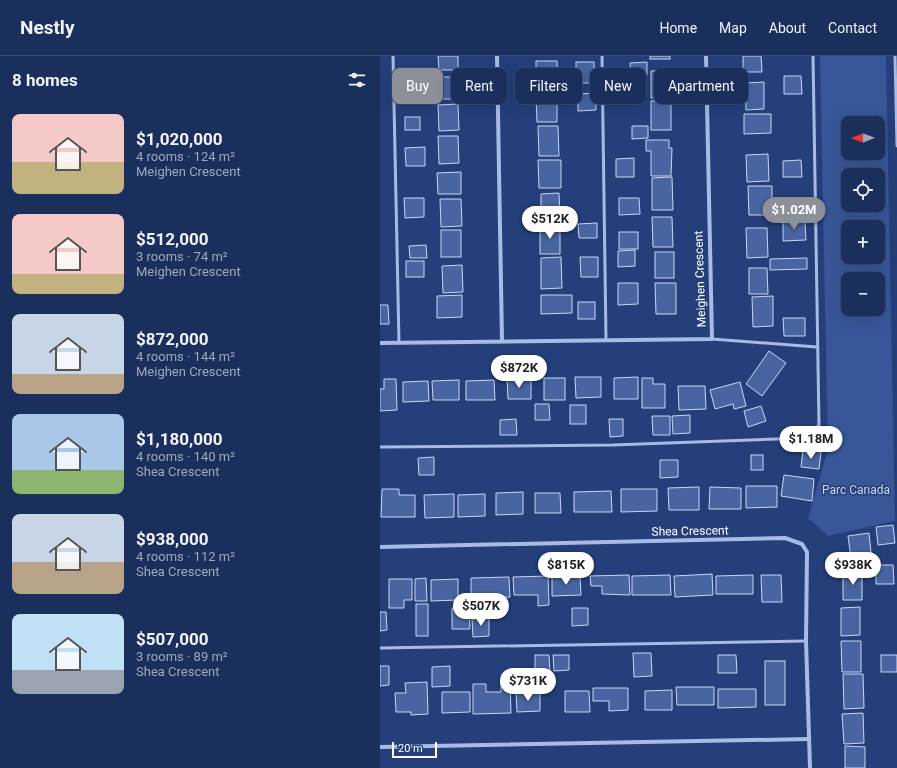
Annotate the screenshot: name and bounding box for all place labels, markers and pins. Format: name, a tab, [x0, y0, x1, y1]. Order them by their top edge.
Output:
pin: $1.02M	[761, 197, 827, 231]
pin: $512K	[522, 206, 578, 240]
pin: $872K	[491, 355, 547, 389]
pin: $1.18M	[778, 426, 844, 460]
pin: $815K	[538, 552, 594, 586]
pin: $938K	[825, 552, 881, 586]
pin: $507K	[453, 593, 509, 627]
pin: $731K	[500, 668, 556, 702]

